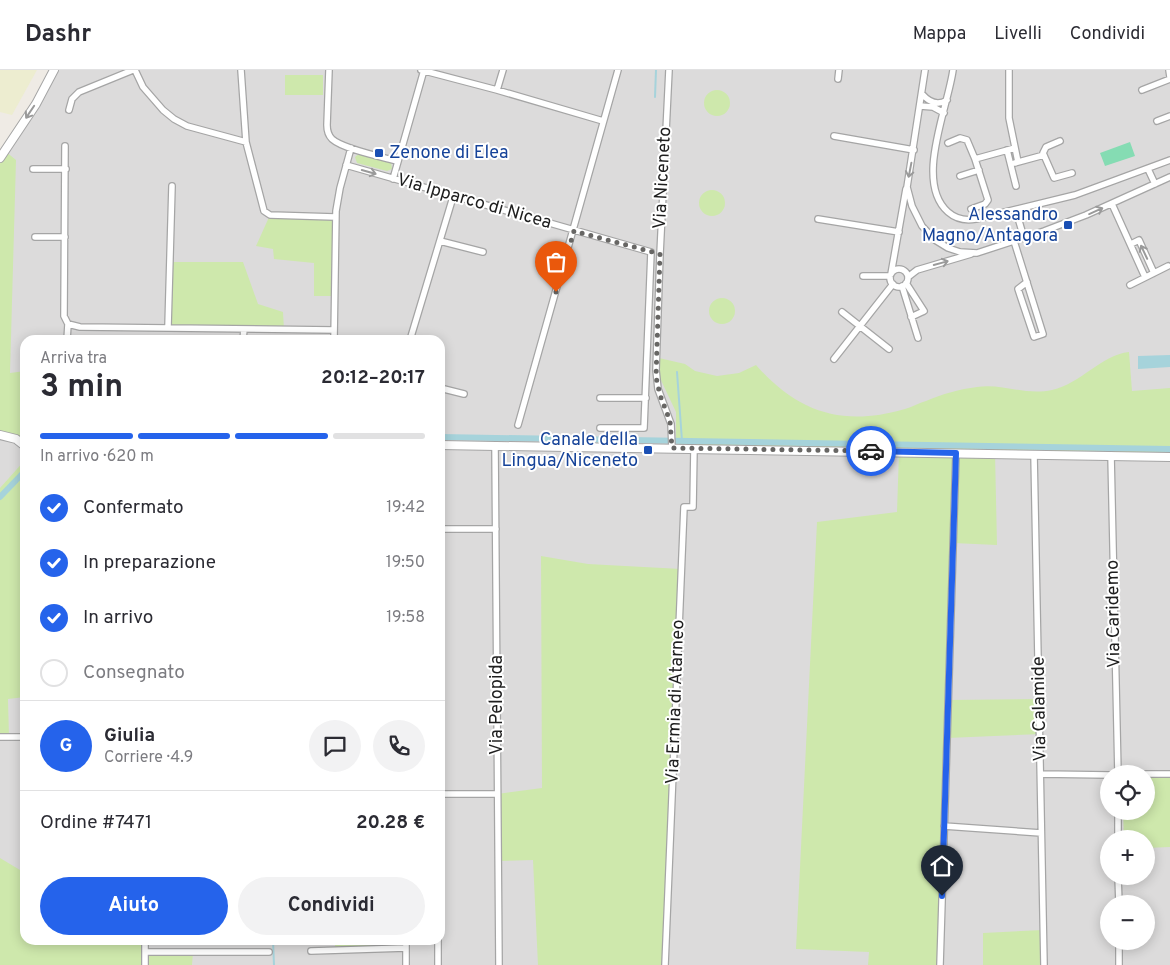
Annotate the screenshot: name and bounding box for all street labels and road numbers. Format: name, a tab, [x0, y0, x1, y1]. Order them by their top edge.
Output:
street label: Via Niceneto	[649, 126, 677, 230]
street label: Via Ipparco di Nicea	[394, 169, 554, 235]
street label: Via Caridemo	[1102, 560, 1126, 668]
street label: Via Ermia di Atarneo	[662, 619, 690, 785]
street label: Via Pelopida	[486, 655, 509, 755]
street label: Via Calamide	[1028, 656, 1052, 762]

